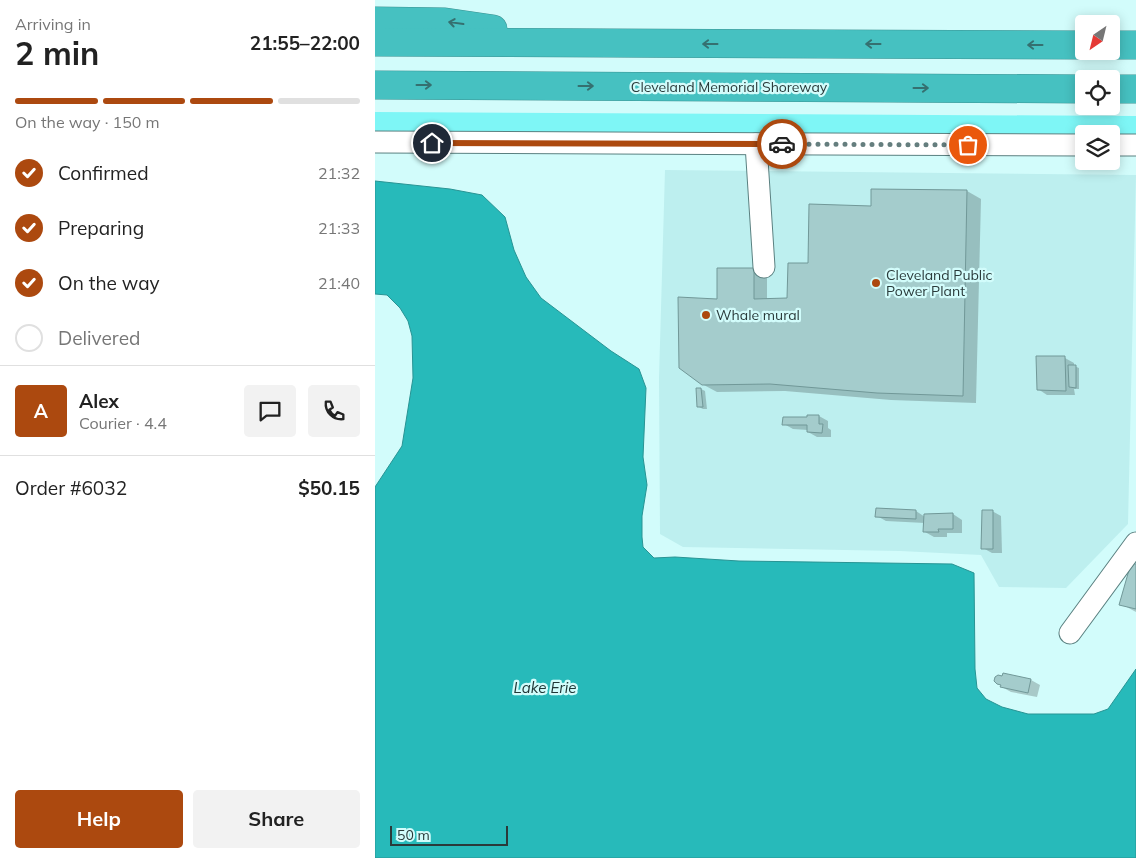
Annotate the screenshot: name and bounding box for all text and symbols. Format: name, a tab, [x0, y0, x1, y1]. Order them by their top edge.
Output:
text: Arriving in	[15, 14, 91, 34]
north arrow	[1075, 15, 1120, 60]
map controls	[1075, 15, 1120, 170]
one-way arrow	[449, 18, 465, 28]
text: 21:55–22:00	[250, 31, 360, 55]
text: 2 min	[15, 33, 99, 73]
one-way arrow	[702, 39, 718, 49]
one-way arrow	[865, 39, 881, 49]
one-way arrow	[1027, 40, 1044, 50]
button: locate	[1075, 70, 1120, 115]
street label: Cleveland Memorial Shoreway	[631, 78, 828, 96]
one-way arrow	[415, 80, 431, 90]
one-way arrow	[578, 81, 594, 91]
one-way arrow	[912, 83, 929, 93]
text: On the way · 150 m	[15, 112, 160, 132]
courier	[757, 119, 807, 169]
pin	[411, 122, 453, 164]
pin	[947, 124, 989, 166]
button: layers	[1075, 125, 1120, 170]
icon: home	[418, 129, 446, 157]
icon: car	[768, 130, 796, 158]
icon: bag	[954, 131, 982, 159]
icon: check	[15, 159, 43, 187]
text: Confirmed	[58, 161, 149, 185]
text: 21:32	[318, 163, 360, 183]
icon: check	[15, 214, 43, 242]
text: Preparing	[58, 216, 144, 240]
text: 21:33	[318, 218, 360, 238]
place label: Cleveland Public Power Plant	[886, 266, 993, 300]
icon: check	[15, 269, 43, 297]
text: On the way	[58, 271, 160, 295]
text: 21:40	[318, 273, 360, 293]
marker: Cleveland Public Power Plant	[870, 277, 882, 289]
place label: Whale mural	[716, 306, 800, 324]
marker: Whale mural	[700, 309, 712, 321]
text: Delivered	[58, 326, 140, 350]
button: chat	[244, 385, 296, 437]
button: phone	[308, 385, 360, 437]
text: Alex	[79, 389, 119, 413]
text: A	[34, 399, 48, 423]
text: Courier · 4.4	[79, 413, 167, 433]
text: Order #6032	[15, 476, 127, 500]
text: $50.15	[298, 476, 360, 500]
water label: Lake Erie	[514, 678, 576, 697]
button: Help	[15, 790, 183, 848]
button: Share	[193, 790, 360, 848]
scale bar	[390, 823, 507, 846]
text: 50 m	[397, 826, 430, 844]

